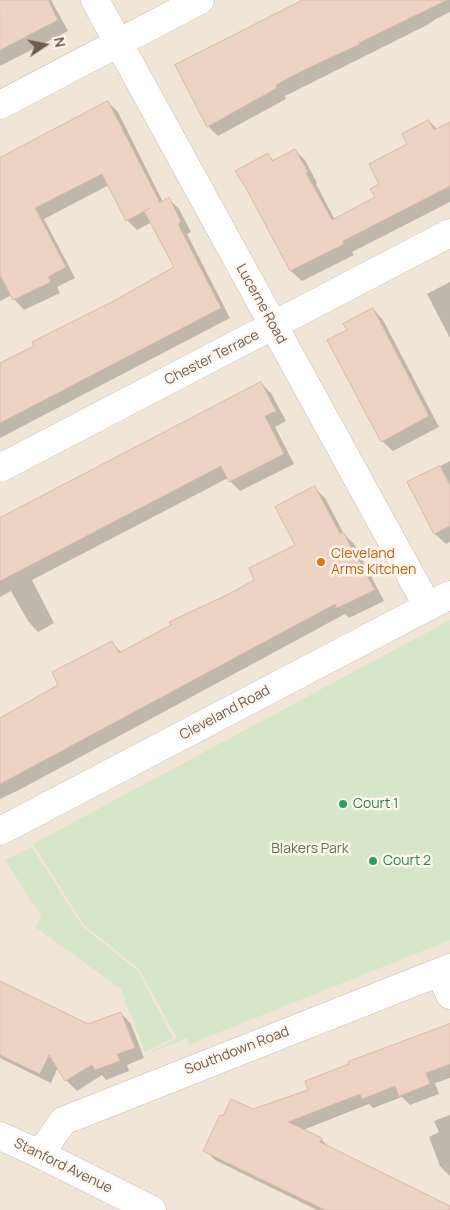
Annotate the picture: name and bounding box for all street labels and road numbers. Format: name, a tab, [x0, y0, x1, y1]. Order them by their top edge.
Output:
street label: Lucerne Road	[232, 261, 290, 347]
street label: Chester Terrace	[162, 327, 262, 389]
street label: Cleveland Road	[177, 682, 273, 744]
street label: Southdown Road	[182, 1023, 292, 1079]
street label: Stanford Avenue	[11, 1135, 115, 1197]

